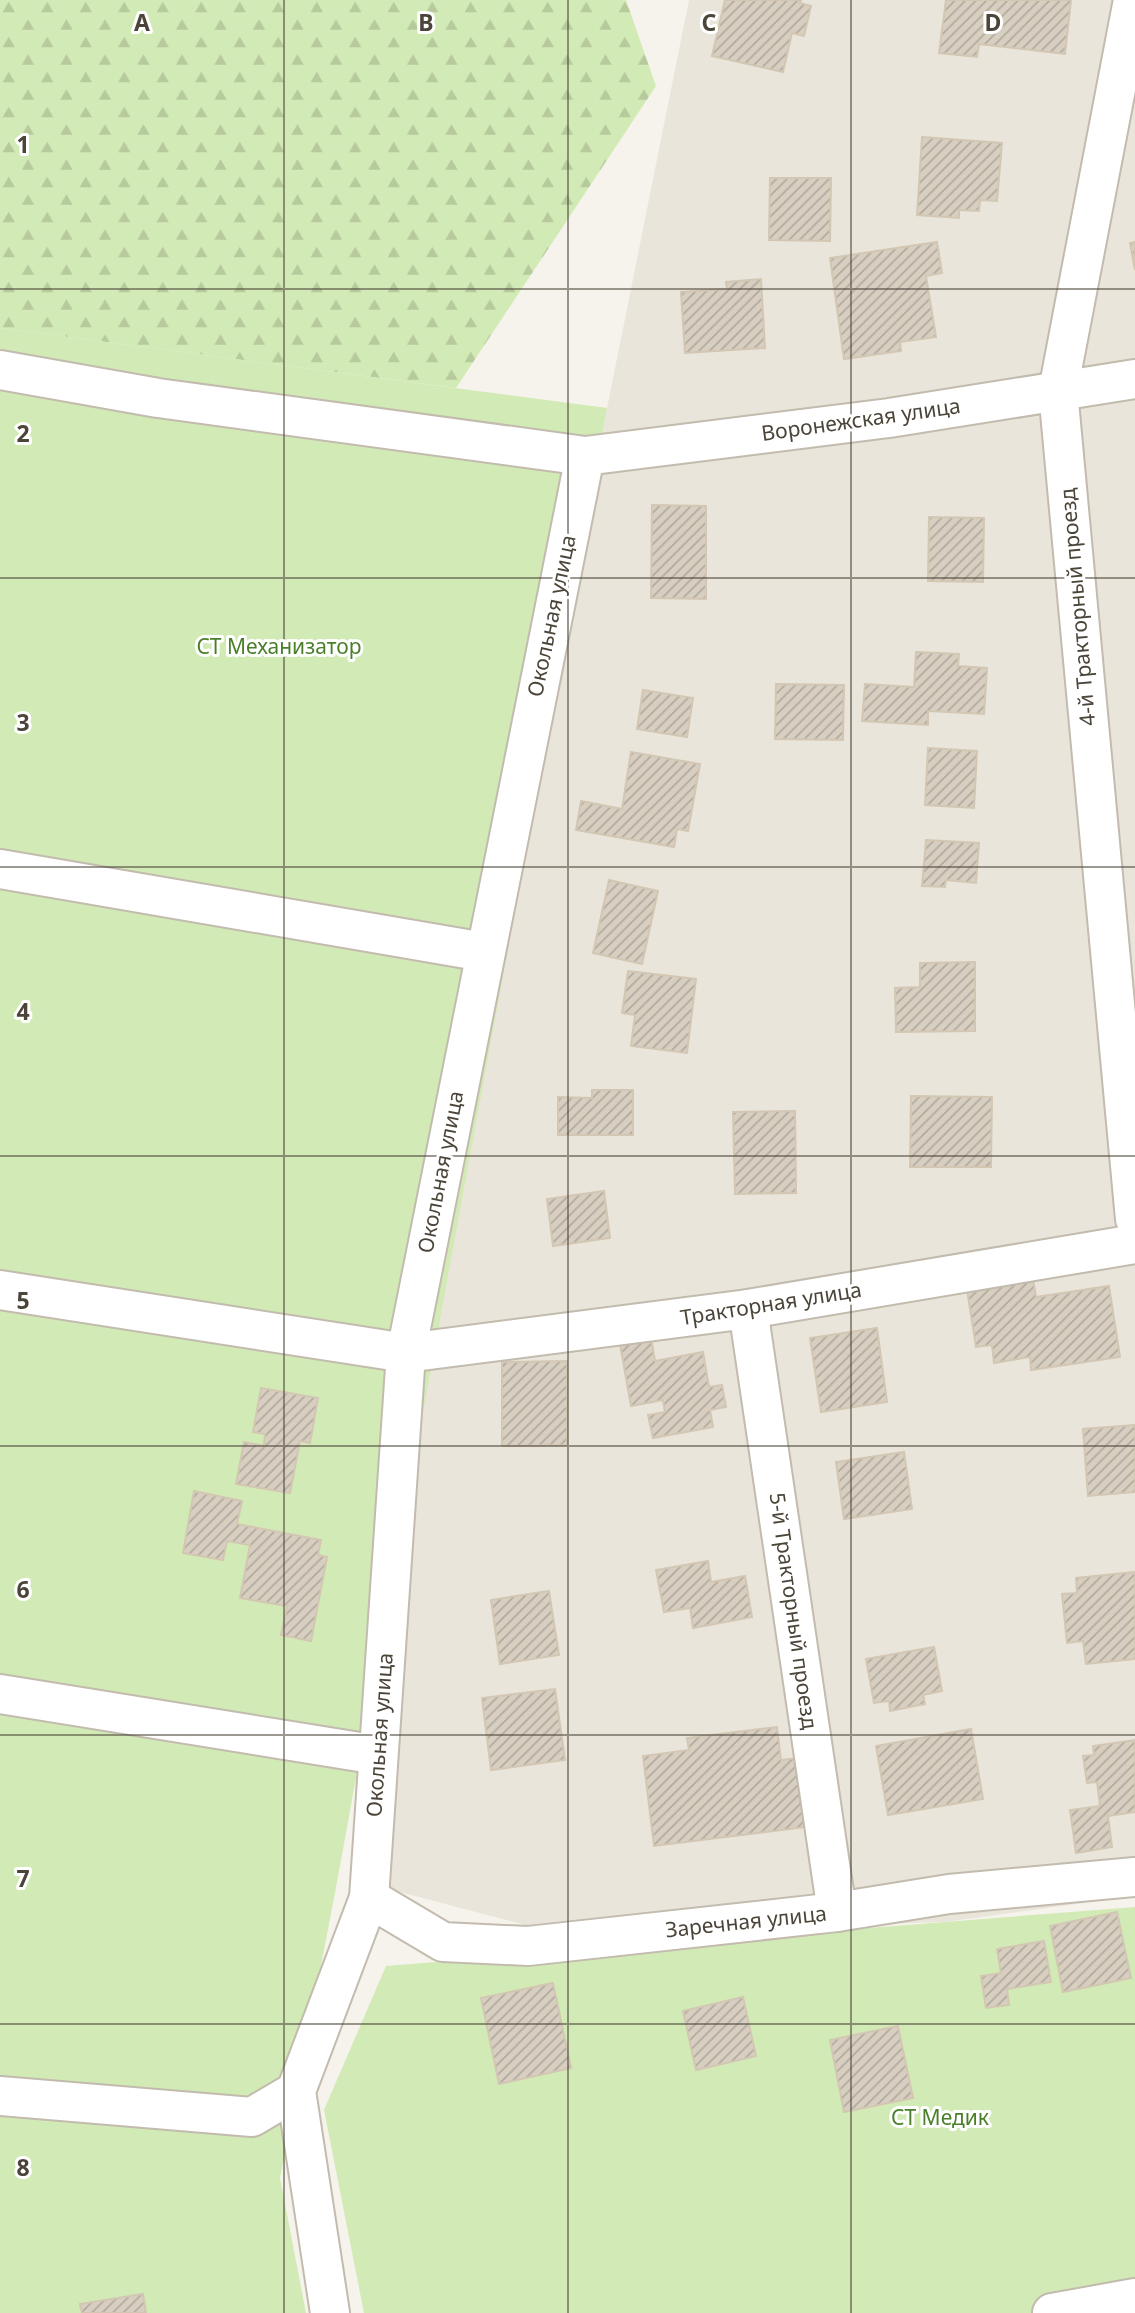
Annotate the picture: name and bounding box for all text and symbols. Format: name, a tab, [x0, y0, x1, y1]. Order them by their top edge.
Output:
text: A	[134, 6, 150, 38]
text: B	[418, 6, 434, 38]
text: C	[702, 6, 717, 38]
text: D	[985, 6, 1001, 38]
text: 1	[16, 128, 30, 160]
street label: Воронежская улица	[759, 391, 962, 447]
text: 2	[16, 417, 30, 449]
street label: 4-й Тракторный проезд	[1053, 487, 1101, 727]
street label: Окольная улица	[520, 532, 582, 699]
park label: СТ Механизатор	[196, 632, 362, 660]
text: 3	[16, 706, 30, 738]
text: 4	[16, 995, 30, 1027]
street label: Окольная улица	[411, 1088, 469, 1255]
street label: Тракторная улица	[678, 1275, 863, 1331]
text: 5	[16, 1284, 30, 1316]
street label: 5-й Тракторный проезд	[764, 1491, 824, 1731]
text: 6	[16, 1573, 30, 1605]
street label: Окольная улица	[359, 1652, 399, 1818]
text: 7	[16, 1862, 30, 1894]
street label: Заречная улица	[664, 1899, 828, 1943]
park label: СТ Медик	[891, 2103, 989, 2131]
text: 8	[16, 2151, 30, 2183]

